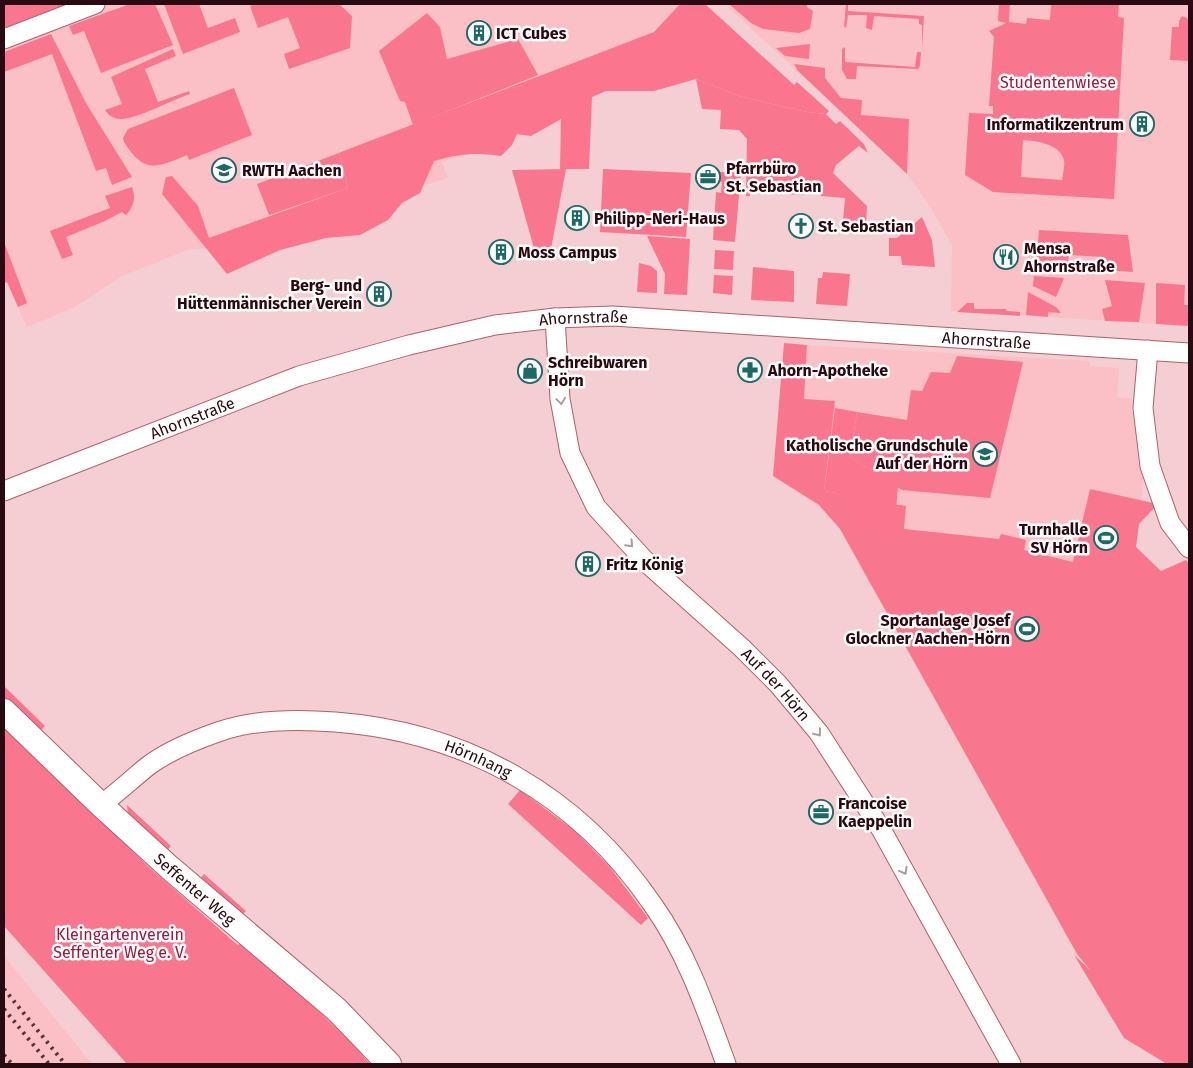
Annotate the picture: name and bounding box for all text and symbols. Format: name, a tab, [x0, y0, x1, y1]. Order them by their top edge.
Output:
building icon: ICT Cubes	[466, 20, 492, 46]
place label: ICT Cubes	[496, 24, 567, 43]
park label: Studentenwiese	[1000, 73, 1116, 92]
building icon: Informatikzentrum	[1129, 111, 1155, 137]
place label: Informatikzentrum	[986, 115, 1124, 134]
school or university icon: RWTH Aachen	[211, 157, 237, 183]
place label: Pfarrbüro St. Sebastian	[726, 159, 822, 196]
place label: RWTH Aachen	[242, 161, 342, 180]
office icon: Pfarrbüro St. Sebastian	[695, 164, 721, 190]
building icon: Philipp-Neri-Haus	[564, 205, 590, 231]
place label: Philipp-Neri-Haus	[594, 209, 725, 228]
church icon: St. Sebastian	[788, 213, 814, 239]
place label: St. Sebastian	[818, 217, 914, 236]
building icon: Moss Campus	[488, 239, 514, 265]
place label: Mensa Ahornstraße	[1023, 239, 1115, 276]
place label: Moss Campus	[518, 243, 617, 262]
restaurant icon: Mensa Ahornstraße	[993, 244, 1019, 270]
place label: Berg- und Hüttenmännischer Verein	[177, 276, 362, 313]
building icon: Berg- und Hüttenmännischer Verein	[366, 281, 392, 307]
street label: Ahornstraße	[538, 306, 629, 329]
street label: Ahornstraße	[941, 328, 1032, 352]
place label: Schreibwaren Hörn	[548, 353, 647, 390]
pharmacy icon: Ahorn-Apotheke	[737, 357, 763, 383]
shop icon: Schreibwaren Hörn	[517, 358, 543, 384]
place label: Ahorn-Apotheke	[767, 361, 888, 380]
street label: Ahornstraße	[147, 393, 237, 443]
one-way arrow	[555, 398, 566, 406]
place label: Katholische Grundschule Auf der Hörn	[786, 436, 968, 473]
school or university icon: Katholische Grundschule Auf der Hörn	[972, 441, 998, 467]
place label: Turnhalle SV Hörn	[1019, 520, 1088, 557]
sports icon: Turnhalle SV Hörn	[1093, 525, 1119, 551]
one-way arrow	[624, 538, 633, 547]
building icon: Fritz König	[575, 551, 601, 577]
place label: Fritz König	[606, 555, 683, 574]
place label: Sportanlage Josef Glockner Aachen-Hörn	[846, 611, 1011, 648]
sports icon: Sportanlage Josef Glockner Aachen-Hörn	[1014, 616, 1040, 642]
street label: Auf der Hörn	[738, 644, 814, 725]
one-way arrow	[813, 727, 821, 736]
street label: Hörnhang	[442, 735, 516, 782]
place label: Francoise Kaeppelin	[838, 794, 912, 831]
office icon: Francoise Kaeppelin	[808, 799, 834, 825]
street label: Seffenter Weg	[150, 849, 240, 929]
one-way arrow	[898, 865, 908, 874]
park label: Kleingartenverein Seffenter Weg e. V.	[53, 925, 187, 962]

